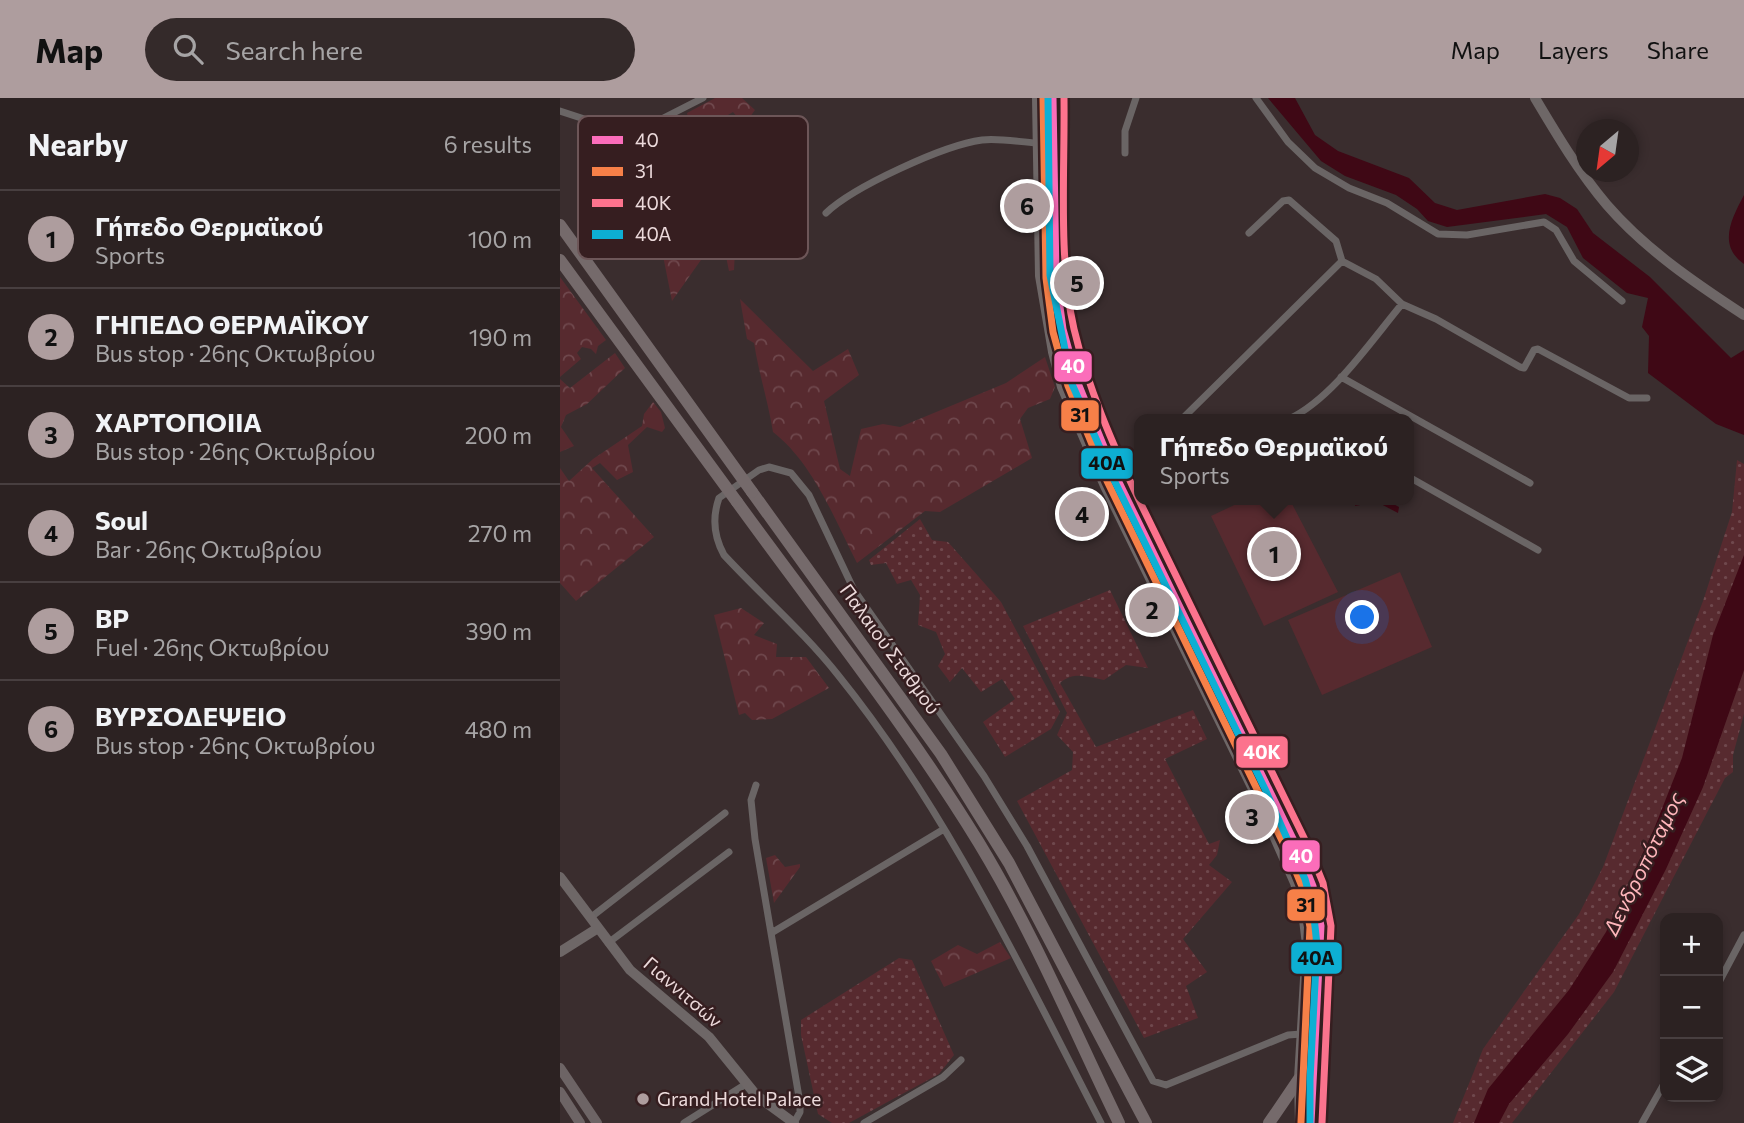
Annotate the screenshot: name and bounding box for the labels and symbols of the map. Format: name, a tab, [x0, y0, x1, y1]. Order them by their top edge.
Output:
legend	[578, 116, 808, 259]
north arrow	[1576, 119, 1639, 182]
text: 40	[635, 128, 659, 151]
text: 31	[635, 159, 654, 182]
pin: 6	[1004, 180, 1050, 232]
text: 40Κ	[635, 191, 672, 214]
text: 40Α	[635, 222, 671, 245]
pin: 5	[1054, 257, 1100, 309]
line badge: 40	[1053, 350, 1093, 383]
text: 40	[1061, 354, 1085, 377]
line badge: 31	[1060, 399, 1100, 432]
text: 31	[1070, 403, 1090, 426]
line badge: 40Α	[1080, 447, 1134, 480]
text: 40Α	[1088, 451, 1126, 474]
pin: 4	[1059, 488, 1105, 540]
pin: 1	[1251, 528, 1297, 580]
street label: Παλαιού Σταθμού	[835, 579, 945, 718]
pin: 2	[1129, 584, 1175, 636]
your location	[1345, 600, 1379, 634]
line badge: 40Κ	[1235, 735, 1289, 769]
text: 40Κ	[1243, 740, 1281, 763]
water label: Δενδροπόταμος	[1597, 787, 1688, 940]
pin: 3	[1229, 791, 1275, 843]
line badge: 40	[1281, 839, 1321, 873]
text: 40	[1289, 844, 1313, 867]
line badge: 31	[1286, 888, 1326, 922]
text: 31	[1296, 893, 1316, 916]
line badge: 40Α	[1290, 941, 1343, 975]
text: 40Α	[1297, 946, 1335, 969]
street label: Γιαννιτσών	[639, 951, 728, 1032]
place label: Grand Hotel Palace	[657, 1087, 821, 1110]
marker: Grand Hotel Palace	[635, 1091, 651, 1107]

